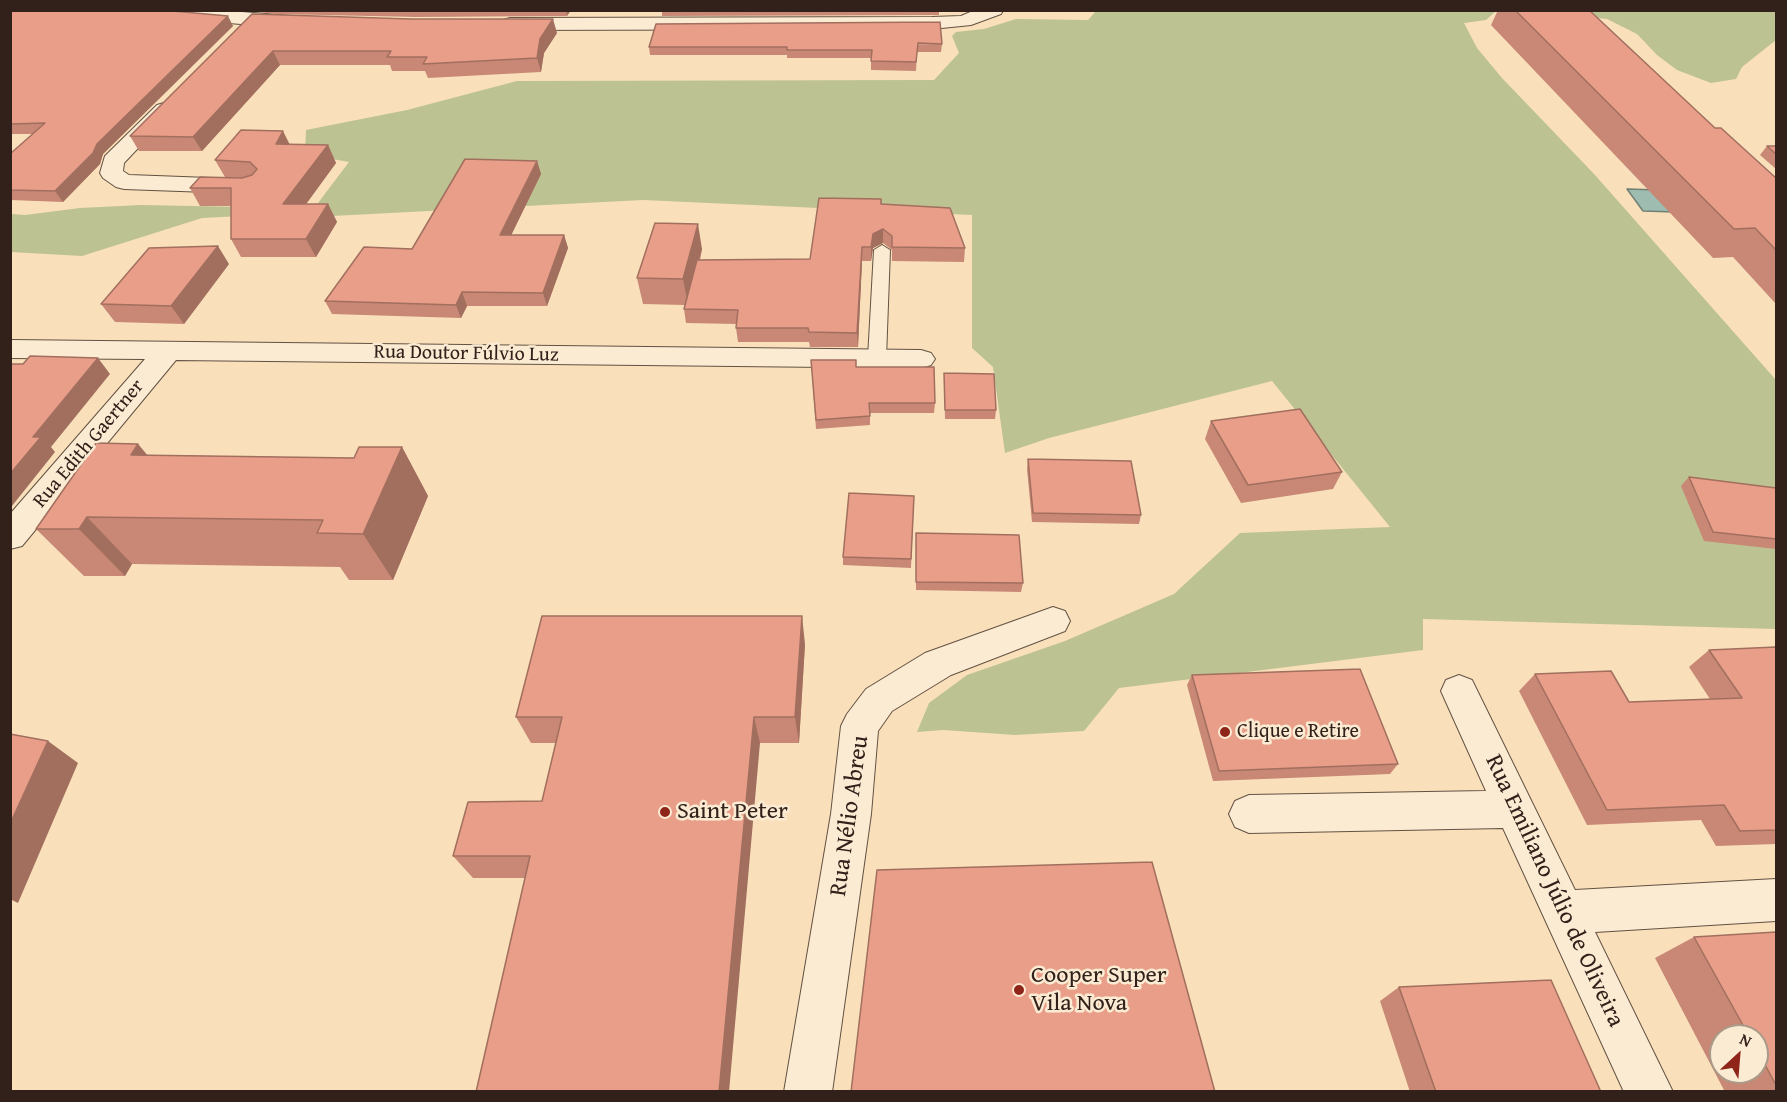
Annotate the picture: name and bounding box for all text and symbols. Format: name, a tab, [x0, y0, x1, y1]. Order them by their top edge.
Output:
street label: Rua Doutor Fúlvio Luz	[373, 340, 559, 368]
street label: Rua Edith Gaertner	[28, 375, 150, 513]
place label: Clique e Retire	[1237, 720, 1359, 744]
marker: Clique e Retire	[1218, 725, 1232, 739]
street label: Rua Nélio Abreu	[824, 734, 876, 898]
street label: Rua Emiliano Júlio de Oliveira	[1478, 750, 1630, 1032]
place label: Saint Peter	[677, 798, 788, 826]
marker: Saint Peter	[658, 805, 672, 819]
place label: Cooper Super Vila Nova	[1031, 962, 1167, 1018]
marker: Cooper Super Vila Nova	[1012, 983, 1026, 997]
north arrow	[1709, 1024, 1769, 1084]
text: N	[1736, 1026, 1756, 1053]

